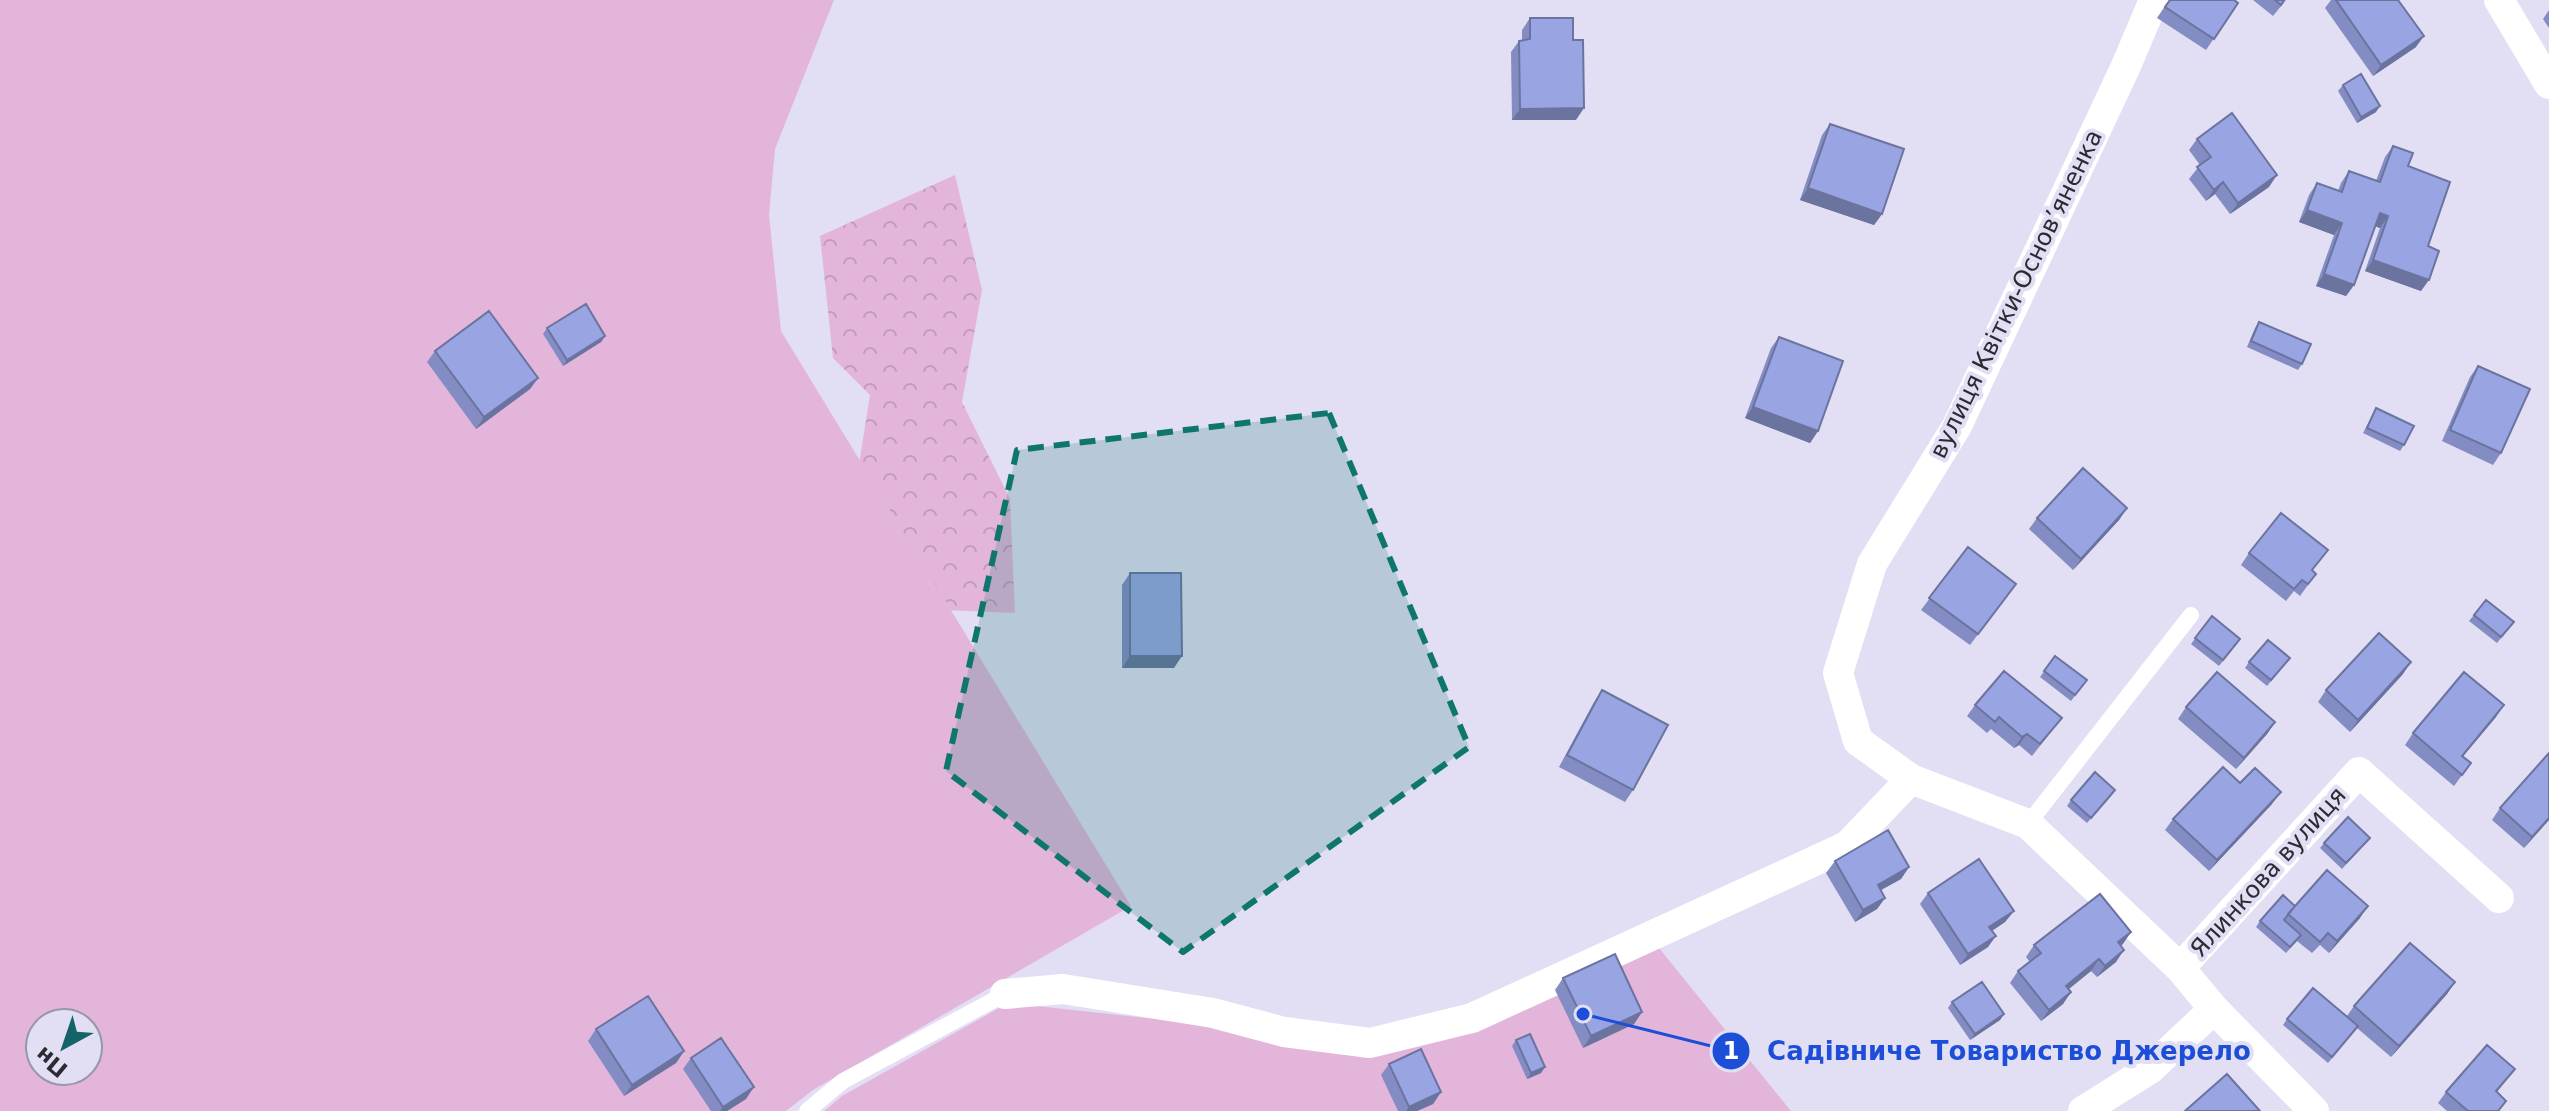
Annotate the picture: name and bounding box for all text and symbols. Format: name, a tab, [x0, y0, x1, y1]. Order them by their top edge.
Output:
street label: вулиця Квітки-Основʼяненка	[1924, 125, 2108, 463]
street label: Ялинкова вулиця	[2184, 781, 2352, 963]
north arrow	[24, 1007, 104, 1087]
callout: Садівниче Товариство Джерело	[1711, 1026, 2267, 1076]
text: Садівниче Товариство Джерело	[1767, 1036, 2251, 1066]
text: 1	[1723, 1037, 1739, 1065]
text: Пн	[31, 1042, 72, 1082]

